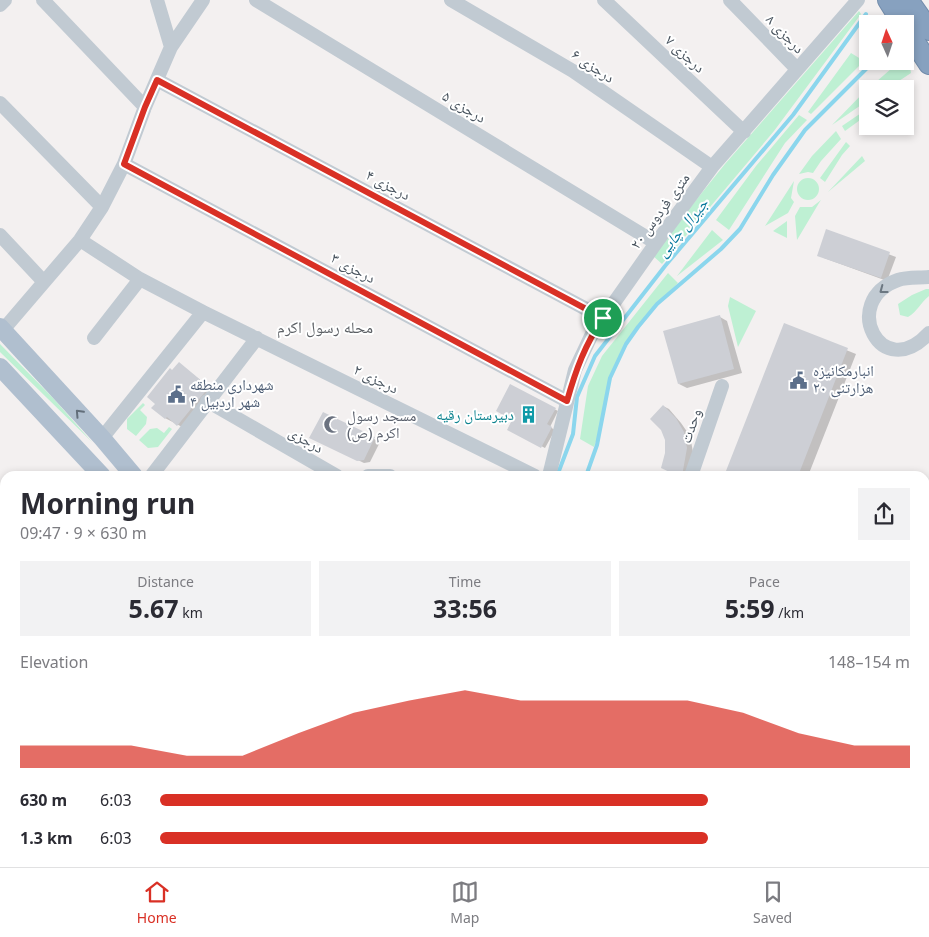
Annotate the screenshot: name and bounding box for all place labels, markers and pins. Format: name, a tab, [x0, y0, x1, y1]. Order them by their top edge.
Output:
pin	[582, 297, 624, 339]
place label: انبارمکانیزه ۲۰ هزارتنی	[813, 360, 874, 398]
public building icon: انبارمکانیزه ۲۰ هزارتنی	[789, 370, 809, 390]
place label: شهرداری منطقه ۴ شهر اردبیل	[190, 374, 274, 412]
public building icon: شهرداری منطقه ۴ شهر اردبیل	[166, 384, 186, 404]
place label: دبیرستان رقیه	[436, 404, 514, 425]
place label: مسجد رسول اکرم (ص)	[347, 405, 417, 443]
building icon: دبیرستان رقیه	[518, 405, 538, 425]
mosque icon: مسجد رسول اکرم (ص)	[323, 415, 343, 435]

